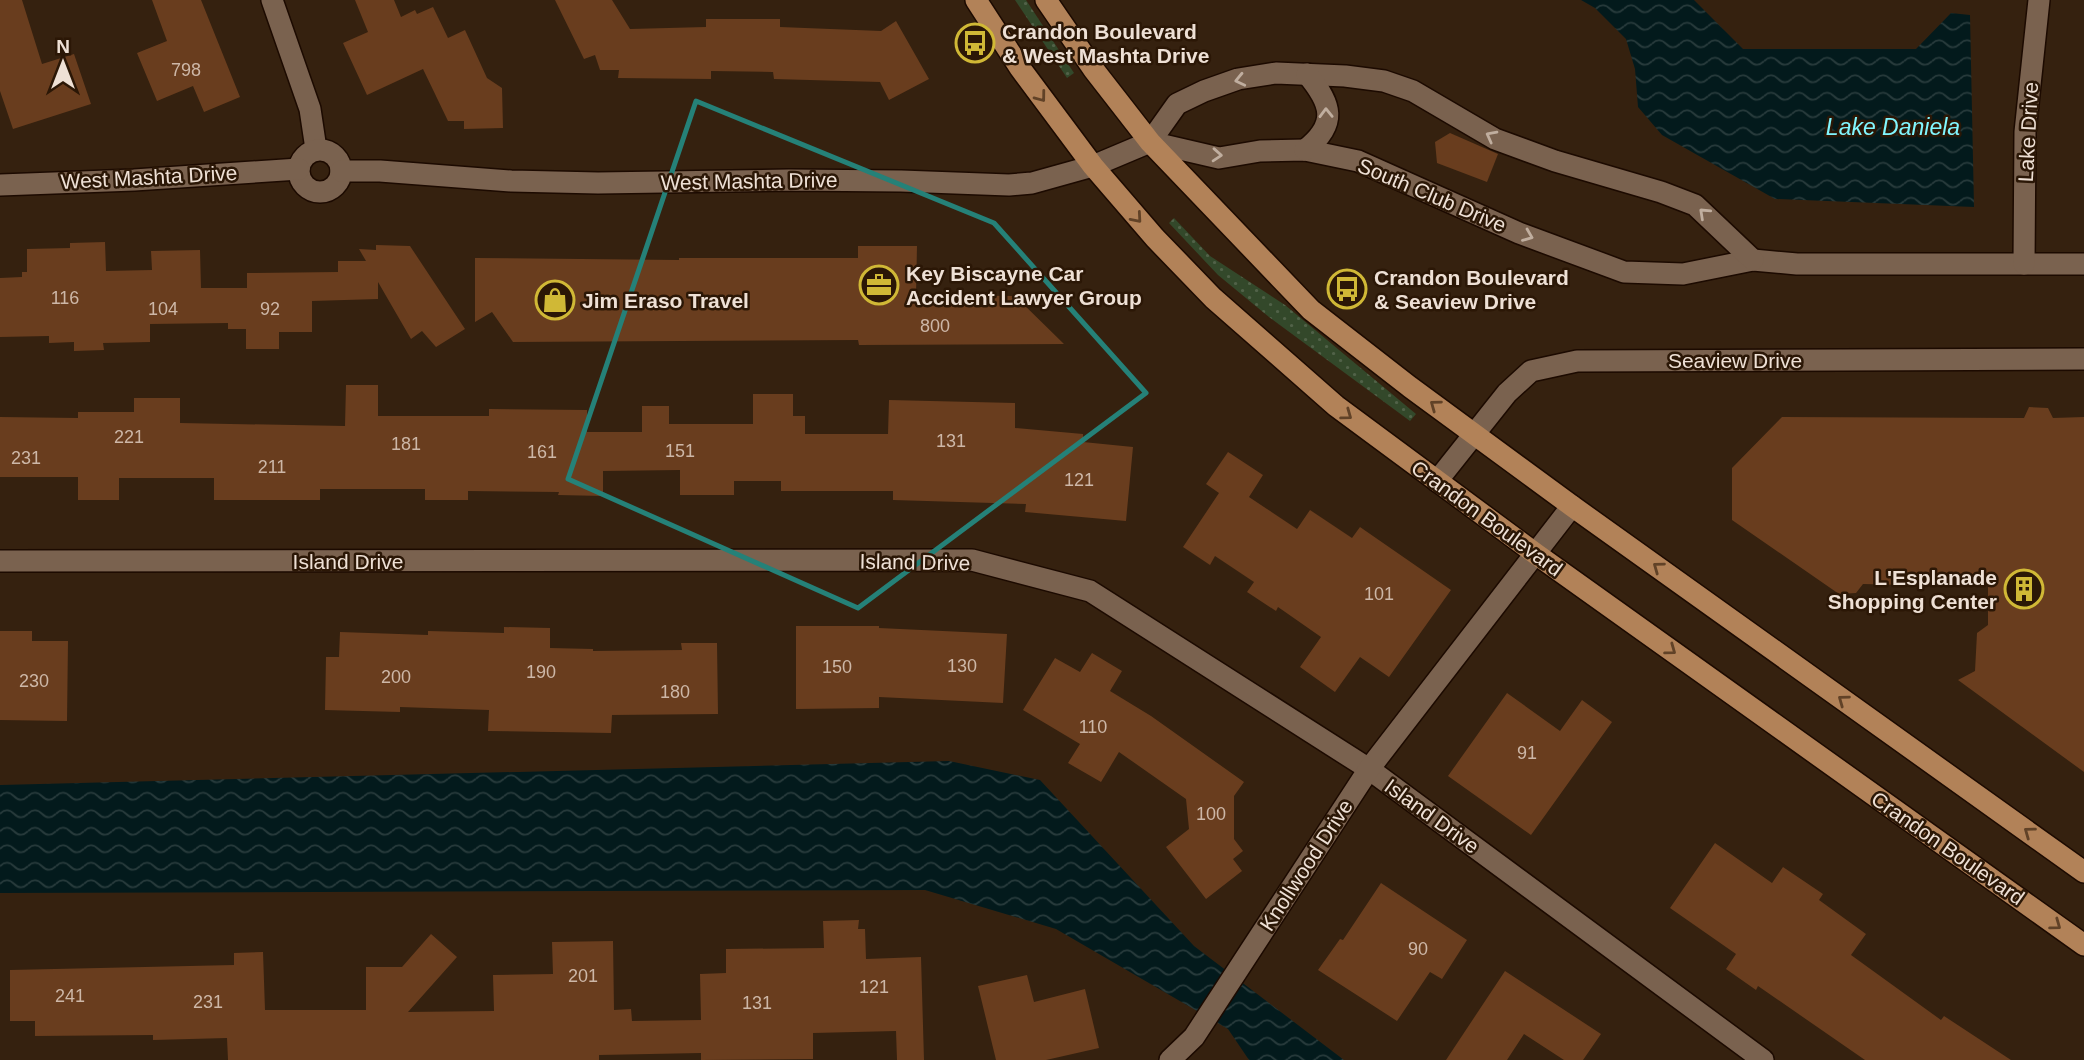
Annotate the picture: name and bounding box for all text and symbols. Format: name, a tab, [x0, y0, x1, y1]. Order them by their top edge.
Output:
place label: Crandon Boulevard & West Mashta Drive	[1002, 20, 1209, 67]
bus stop icon: Crandon Boulevard & West Mashta Drive	[954, 22, 996, 64]
north arrow	[28, 28, 98, 98]
text: N	[56, 36, 70, 57]
house number: 798	[171, 60, 201, 80]
one-way arrow	[1234, 72, 1246, 86]
street label: Lake Drive	[2014, 81, 2042, 183]
one-way arrow	[1033, 89, 1046, 102]
one-way arrow	[1318, 107, 1334, 118]
water label: Lake Daniela	[1826, 114, 1960, 140]
one-way arrow	[1486, 131, 1498, 144]
one-way arrow	[1212, 147, 1223, 162]
street label: South Club Drive	[1354, 153, 1510, 237]
street label: West Mashta Drive	[60, 161, 238, 193]
street label: West Mashta Drive	[660, 168, 838, 194]
one-way arrow	[1129, 209, 1141, 222]
one-way arrow	[1699, 209, 1712, 221]
one-way arrow	[1521, 227, 1533, 241]
place label: Key Biscayne Car Accident Lawyer Group	[906, 262, 1142, 309]
office icon: Key Biscayne Car Accident Lawyer Group	[858, 264, 900, 306]
place label: Crandon Boulevard & Seaview Drive	[1374, 266, 1569, 313]
bus stop icon: Crandon Boulevard & Seaview Drive	[1326, 268, 1368, 310]
shop icon: Jim Eraso Travel	[534, 279, 576, 321]
house number: 116	[51, 288, 79, 308]
place label: Jim Eraso Travel	[582, 289, 749, 312]
house number: 104	[148, 299, 178, 319]
house number: 92	[260, 299, 280, 319]
house number: 800	[920, 316, 950, 336]
street label: Seaview Drive	[1668, 349, 1802, 372]
one-way arrow	[1430, 400, 1443, 413]
one-way arrow	[1340, 406, 1352, 419]
house number: 221	[114, 427, 144, 447]
house number: 131	[936, 431, 966, 451]
house number: 181	[391, 434, 421, 454]
house number: 151	[665, 441, 695, 461]
house number: 161	[527, 442, 557, 462]
house number: 231	[11, 448, 41, 468]
street label: Crandon Boulevard	[1407, 456, 1567, 580]
house number: 211	[258, 457, 286, 477]
house number: 121	[1064, 470, 1094, 490]
street label: Island Drive	[293, 550, 403, 573]
street label: Island Drive	[859, 550, 971, 574]
one-way arrow	[1653, 563, 1666, 576]
place label: L'Esplanade Shopping Center	[1828, 566, 1997, 613]
building icon: L'Esplanade Shopping Center	[2003, 568, 2045, 610]
house number: 101	[1364, 584, 1394, 604]
one-way arrow	[1663, 642, 1676, 654]
house number: 130	[947, 656, 977, 676]
house number: 150	[822, 657, 852, 677]
house number: 190	[526, 662, 556, 682]
house number: 200	[381, 667, 411, 687]
house number: 230	[19, 671, 49, 691]
house number: 180	[660, 682, 690, 702]
one-way arrow	[1838, 696, 1851, 708]
house number: 110	[1079, 717, 1107, 737]
house number: 91	[1517, 743, 1537, 763]
street label: Island Drive	[1380, 774, 1484, 858]
street label: Crandon Boulevard	[1867, 787, 2029, 909]
street label: Knollwood Drive	[1255, 795, 1357, 935]
house number: 100	[1196, 804, 1226, 824]
one-way arrow	[2024, 828, 2036, 840]
one-way arrow	[2048, 916, 2061, 929]
house number: 90	[1408, 939, 1428, 959]
house number: 201	[568, 966, 598, 986]
house number: 121	[859, 977, 889, 997]
house number: 241	[55, 986, 85, 1006]
house number: 231	[193, 992, 223, 1012]
house number: 131	[742, 993, 772, 1013]

